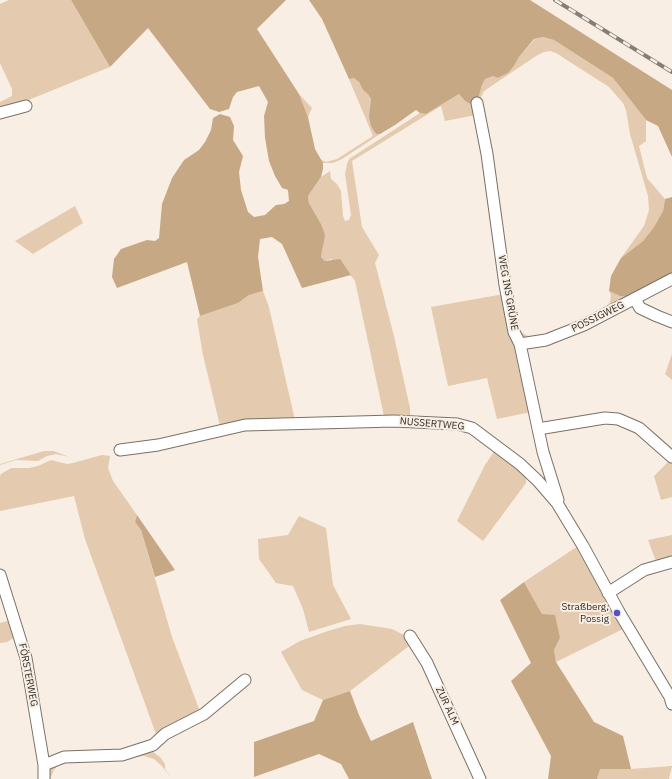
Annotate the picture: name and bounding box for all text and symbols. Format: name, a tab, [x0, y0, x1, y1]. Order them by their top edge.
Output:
street label: WEG INS GRÜNE	[495, 254, 521, 332]
street label: POSSIGWEG	[570, 299, 626, 335]
street label: NUSSERTWEG	[399, 415, 465, 433]
place label: Straßberg, Possig	[561, 601, 609, 624]
marker: Straßberg, Possig	[612, 608, 622, 618]
street label: FÖRSTERWEG	[16, 642, 40, 708]
street label: ZUR ALM	[433, 685, 461, 727]

